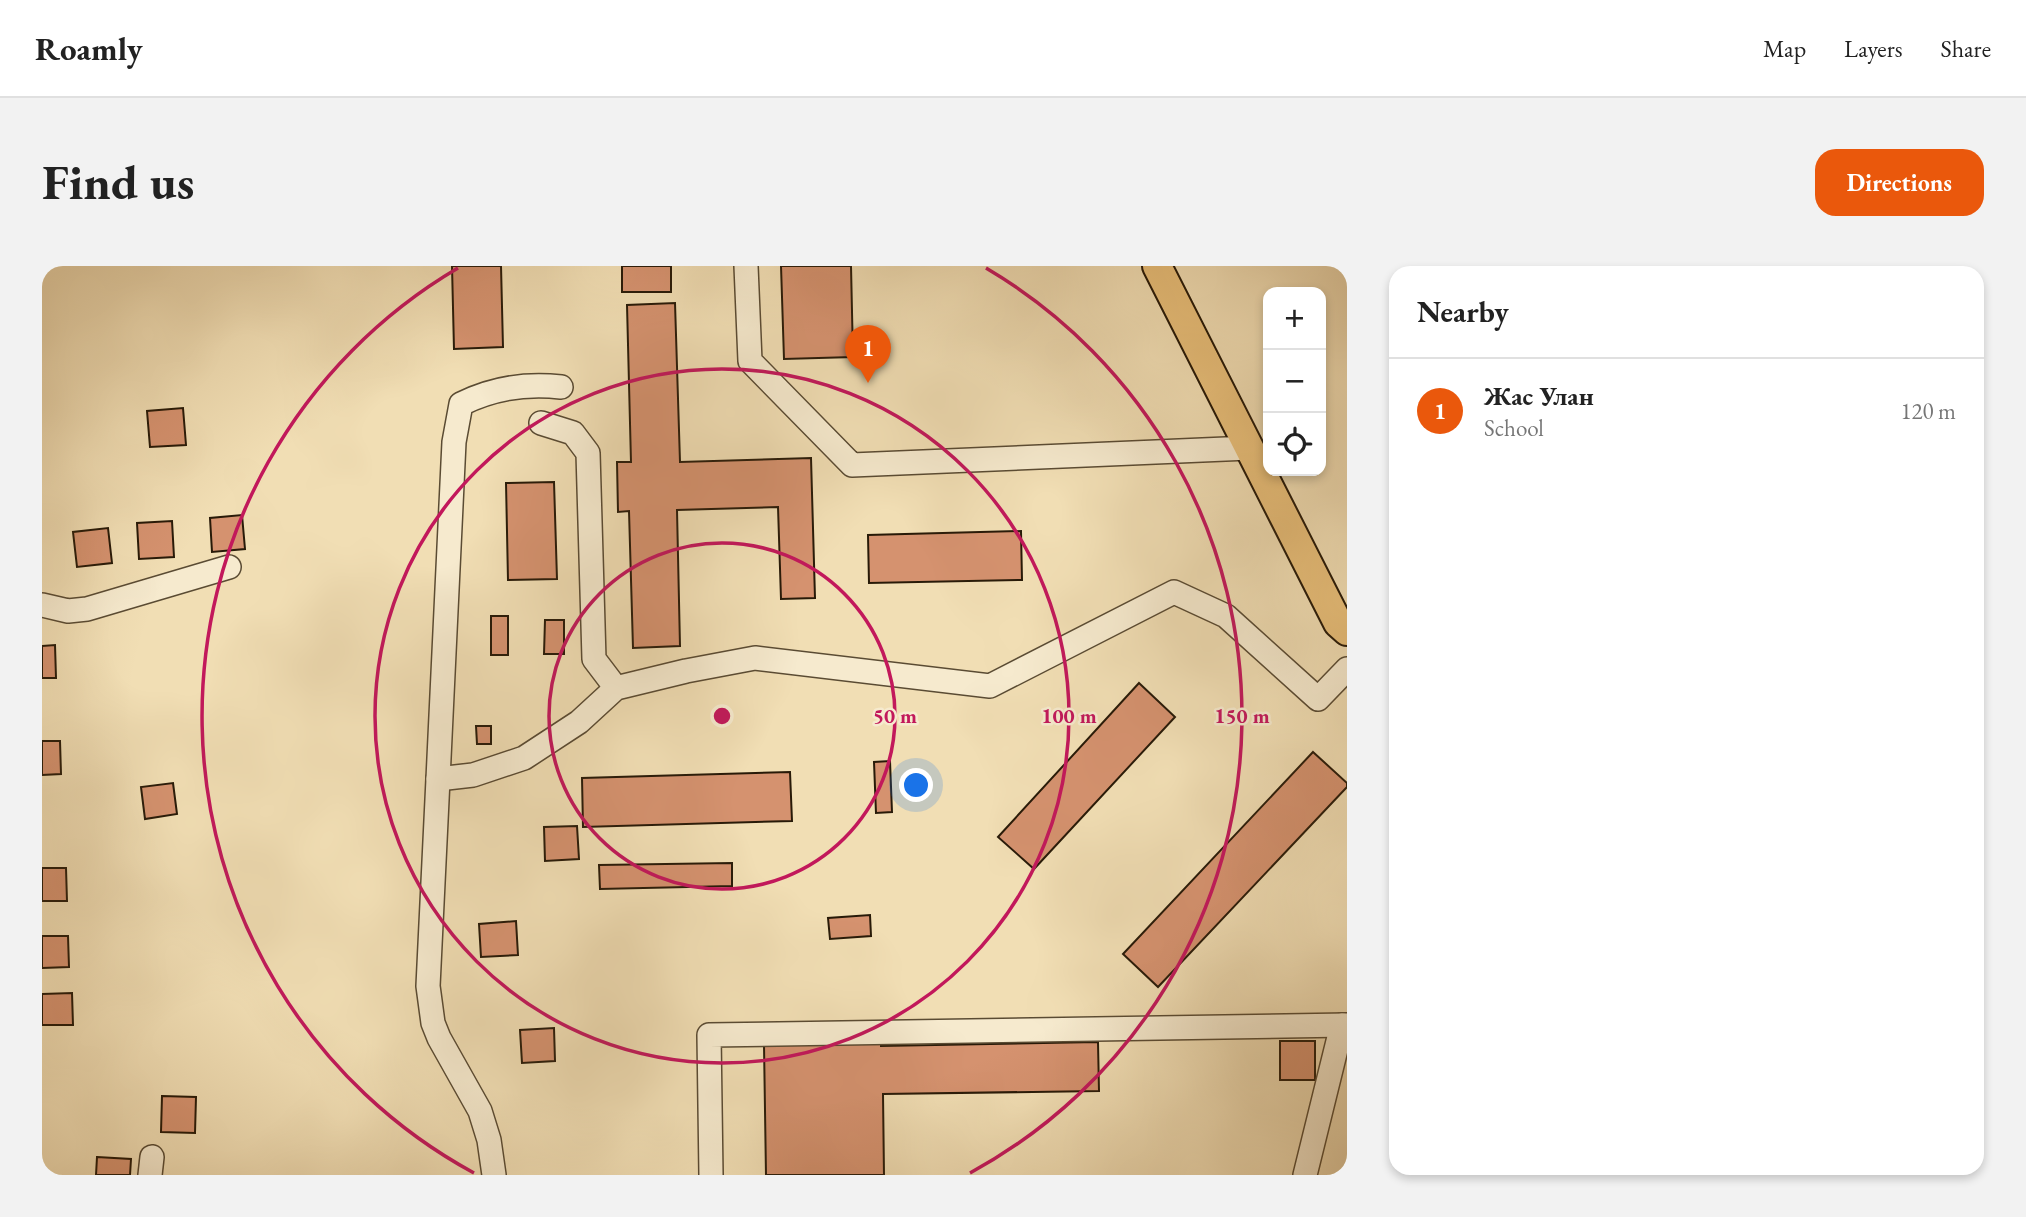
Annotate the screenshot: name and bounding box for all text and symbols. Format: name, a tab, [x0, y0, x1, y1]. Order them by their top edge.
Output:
text: Roamly	[35, 27, 143, 70]
text: Map	[1763, 33, 1806, 64]
text: Layers	[1844, 33, 1903, 64]
text: Share	[1941, 33, 1991, 64]
button: Directions	[1815, 149, 1984, 216]
text: Find us	[42, 150, 194, 214]
map controls	[1263, 287, 1326, 476]
button: +	[1263, 287, 1326, 350]
text: Nearby	[1417, 292, 1509, 331]
pin: 1	[845, 325, 891, 383]
button: −	[1263, 350, 1326, 413]
text: Жас Улан	[1484, 379, 1594, 413]
text: 1	[1434, 396, 1446, 426]
text: 120 m	[1900, 396, 1956, 426]
button: locate	[1263, 413, 1326, 476]
text: School	[1484, 413, 1544, 443]
text: 50 m	[873, 702, 917, 729]
text: 100 m	[1041, 702, 1097, 729]
text: 150 m	[1214, 702, 1270, 729]
centre of rings	[710, 704, 734, 728]
your location	[899, 768, 933, 802]

